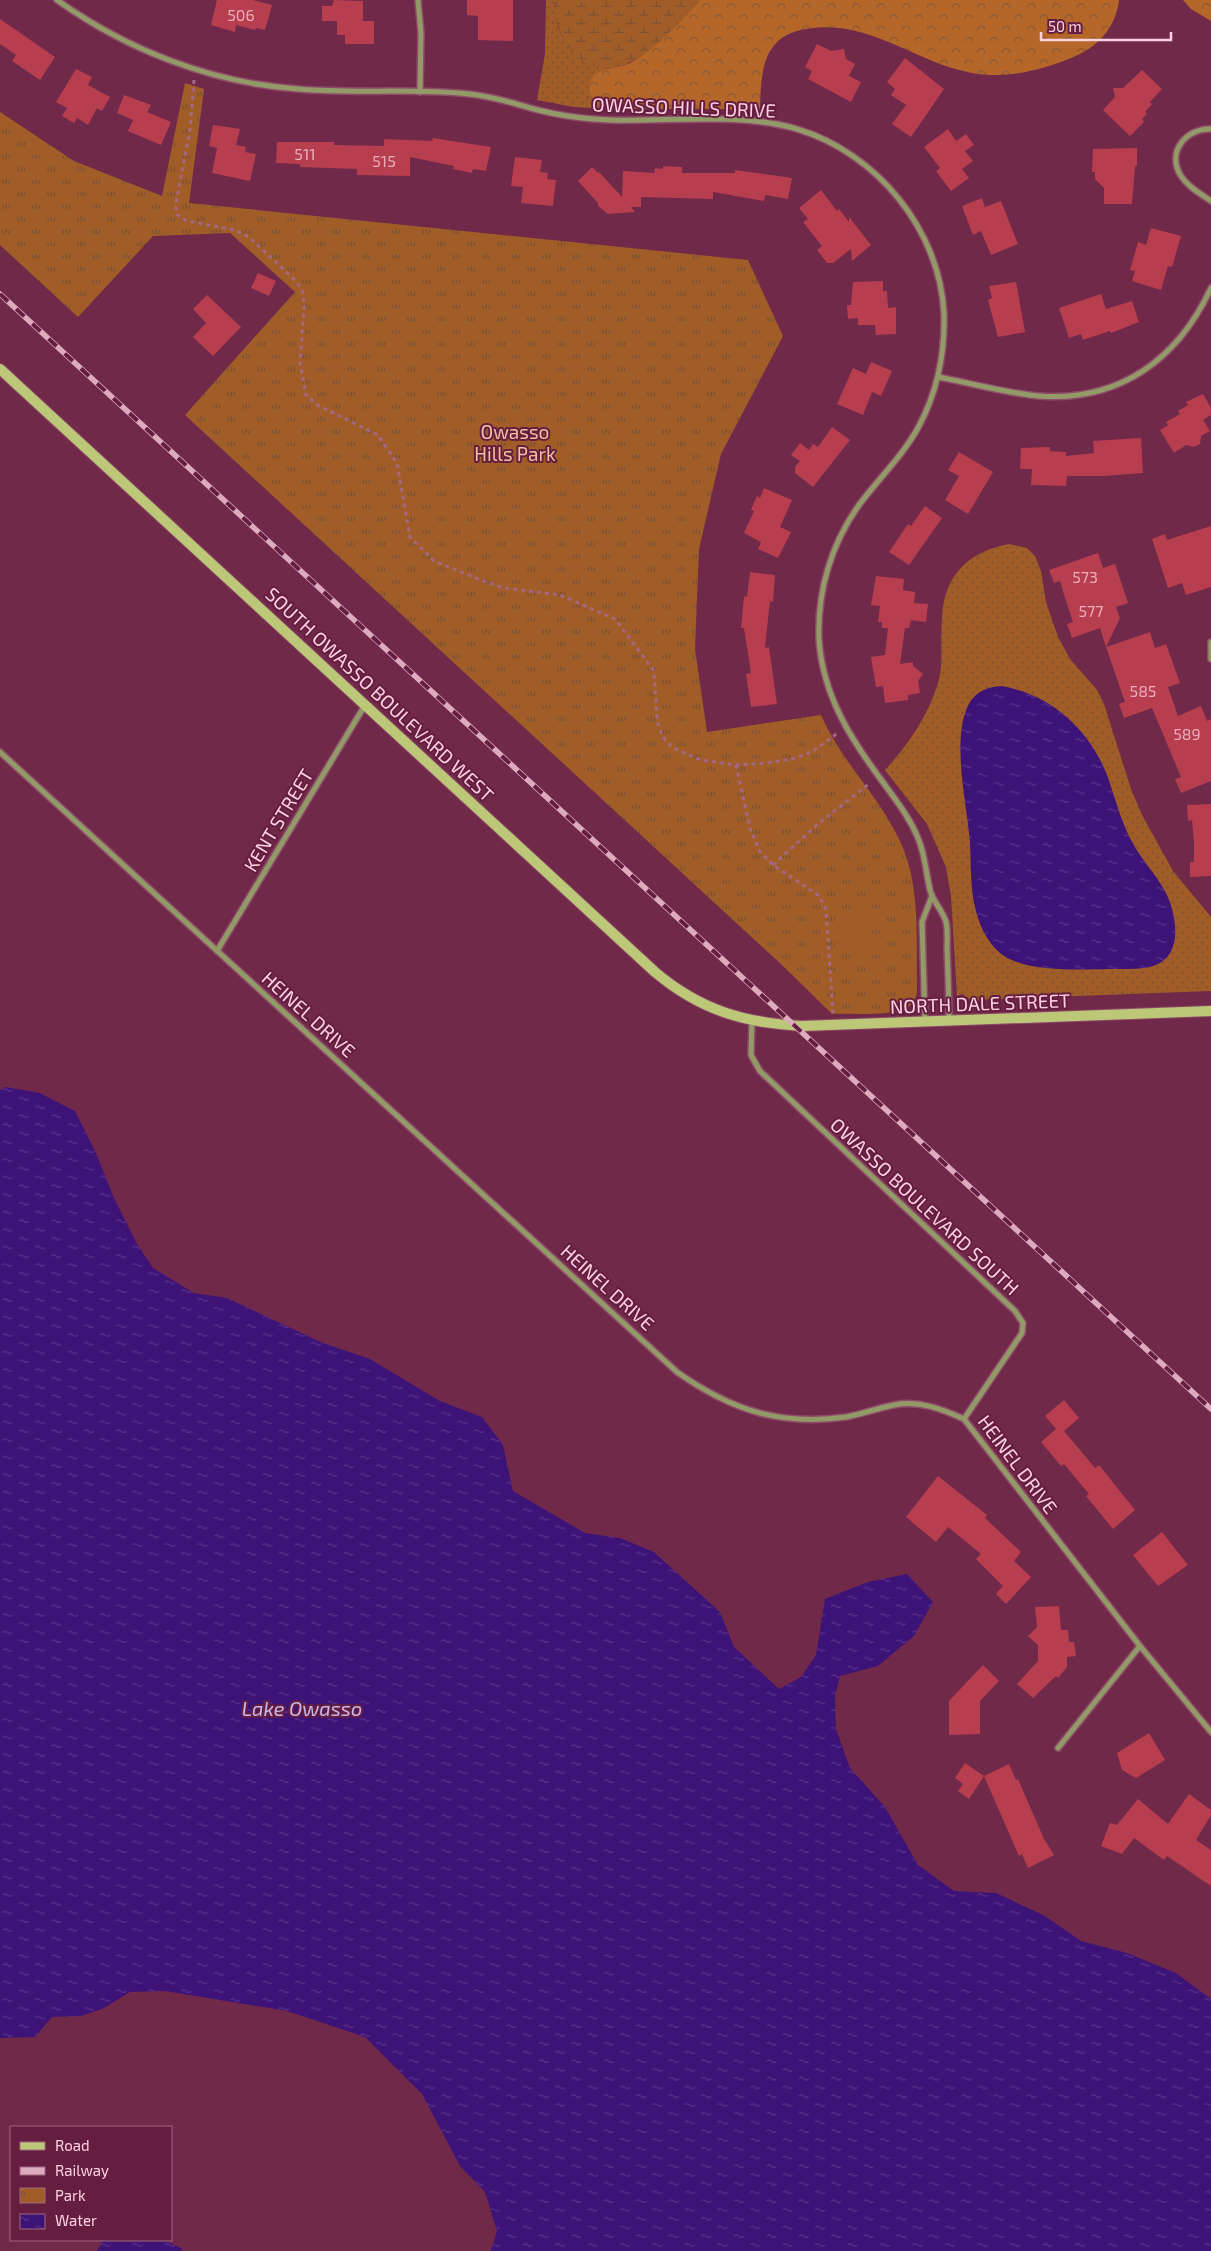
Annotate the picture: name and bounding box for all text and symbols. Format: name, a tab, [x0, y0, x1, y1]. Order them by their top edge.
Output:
house number: 506	[227, 5, 255, 24]
scale bar	[1041, 10, 1171, 42]
text: 50 m	[1048, 17, 1082, 35]
street label: OWASSO HILLS DRIVE	[592, 92, 776, 122]
house number: 511	[294, 144, 316, 163]
house number: 515	[372, 151, 396, 170]
park label: Owasso Hills Park	[474, 420, 556, 465]
house number: 573	[1072, 567, 1098, 586]
street label: SOUTH OWASSO BOULEVARD WEST	[261, 582, 499, 806]
house number: 577	[1079, 601, 1103, 620]
house number: 585	[1130, 681, 1156, 700]
house number: 589	[1173, 724, 1201, 743]
street label: KENT STREET	[238, 764, 318, 876]
street label: HEINEL DRIVE	[258, 966, 360, 1062]
street label: NORTH DALE STREET	[889, 988, 1071, 1018]
street label: OWASSO BOULEVARD SOUTH	[826, 1113, 1024, 1299]
street label: HEINEL DRIVE	[557, 1239, 659, 1335]
street label: HEINEL DRIVE	[973, 1410, 1063, 1518]
water label: Lake Owasso	[242, 1696, 362, 1720]
legend	[10, 2126, 172, 2241]
text: Road	[55, 2136, 90, 2154]
text: Railway	[55, 2161, 109, 2179]
text: Park	[55, 2186, 86, 2204]
text: Water	[55, 2211, 97, 2229]

